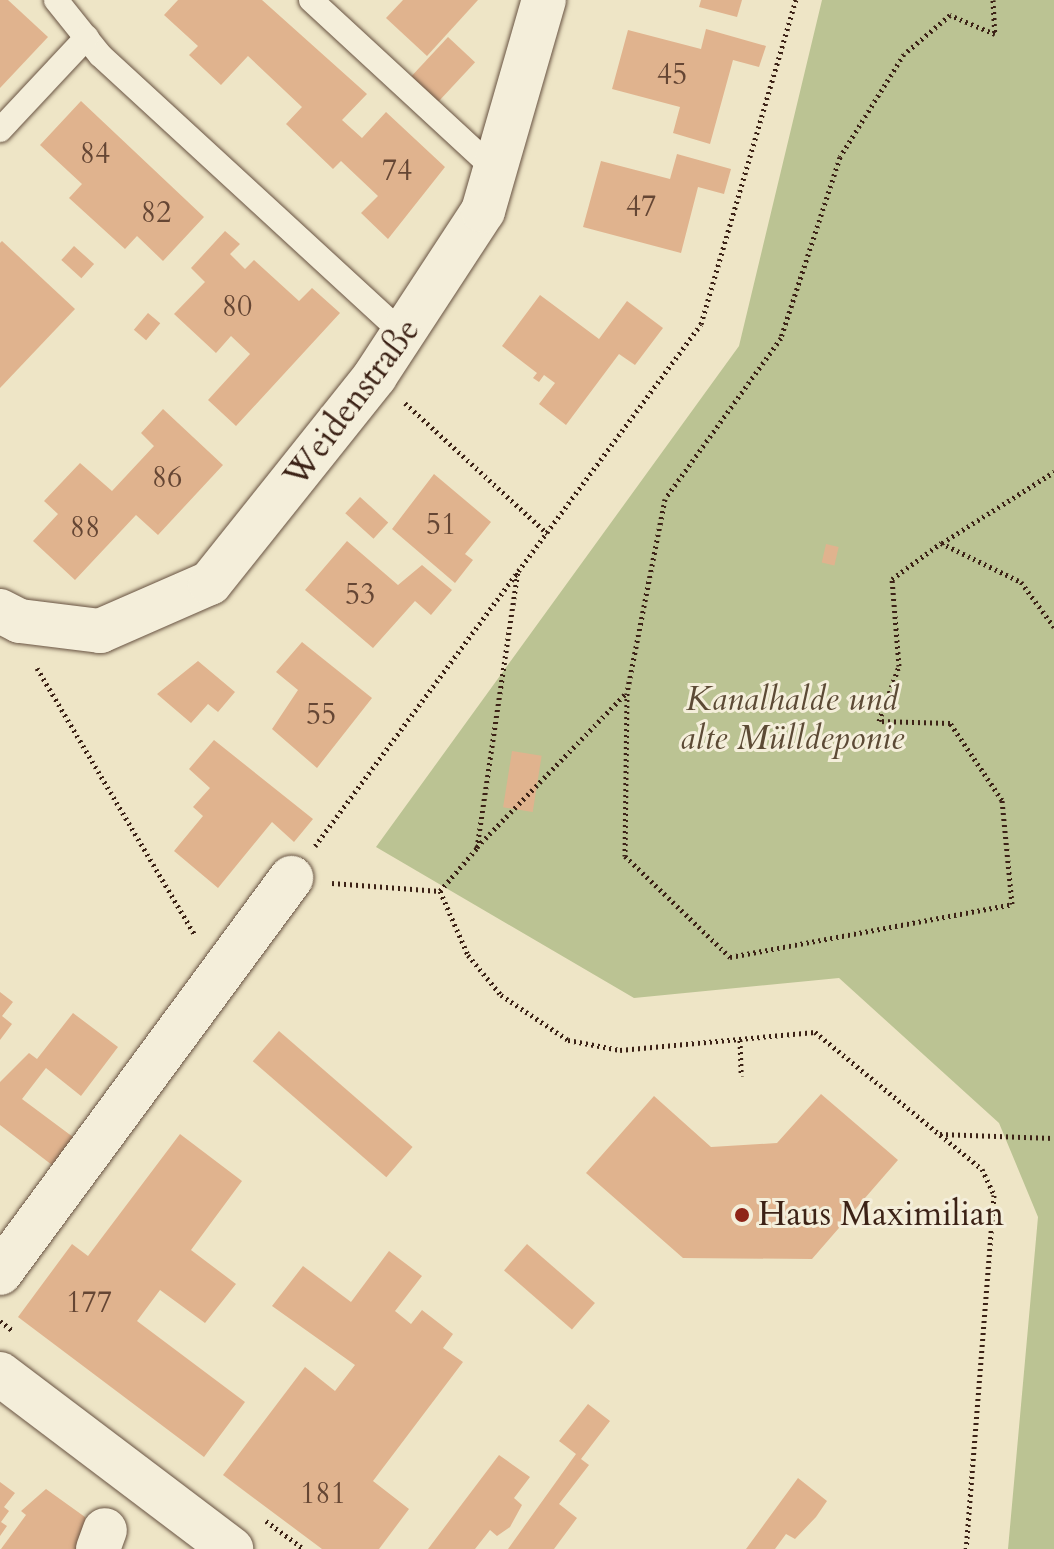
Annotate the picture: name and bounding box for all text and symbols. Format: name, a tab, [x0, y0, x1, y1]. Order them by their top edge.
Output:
house number: 45	[657, 57, 687, 93]
house number: 84	[80, 136, 110, 172]
house number: 74	[382, 153, 412, 189]
house number: 47	[626, 189, 656, 225]
house number: 82	[141, 195, 171, 231]
house number: 80	[222, 289, 252, 325]
street label: Weidenstraße	[275, 311, 429, 495]
house number: 86	[152, 460, 182, 496]
house number: 51	[426, 507, 456, 543]
house number: 88	[70, 510, 100, 546]
house number: 53	[345, 577, 375, 613]
park label: Kanalhalde und alte Mülldeponie	[680, 679, 904, 758]
house number: 55	[306, 697, 336, 733]
place label: Haus Maximilian	[758, 1195, 1004, 1235]
marker: Haus Maximilian	[733, 1206, 751, 1224]
house number: 177	[66, 1285, 112, 1321]
house number: 181	[300, 1476, 346, 1512]

